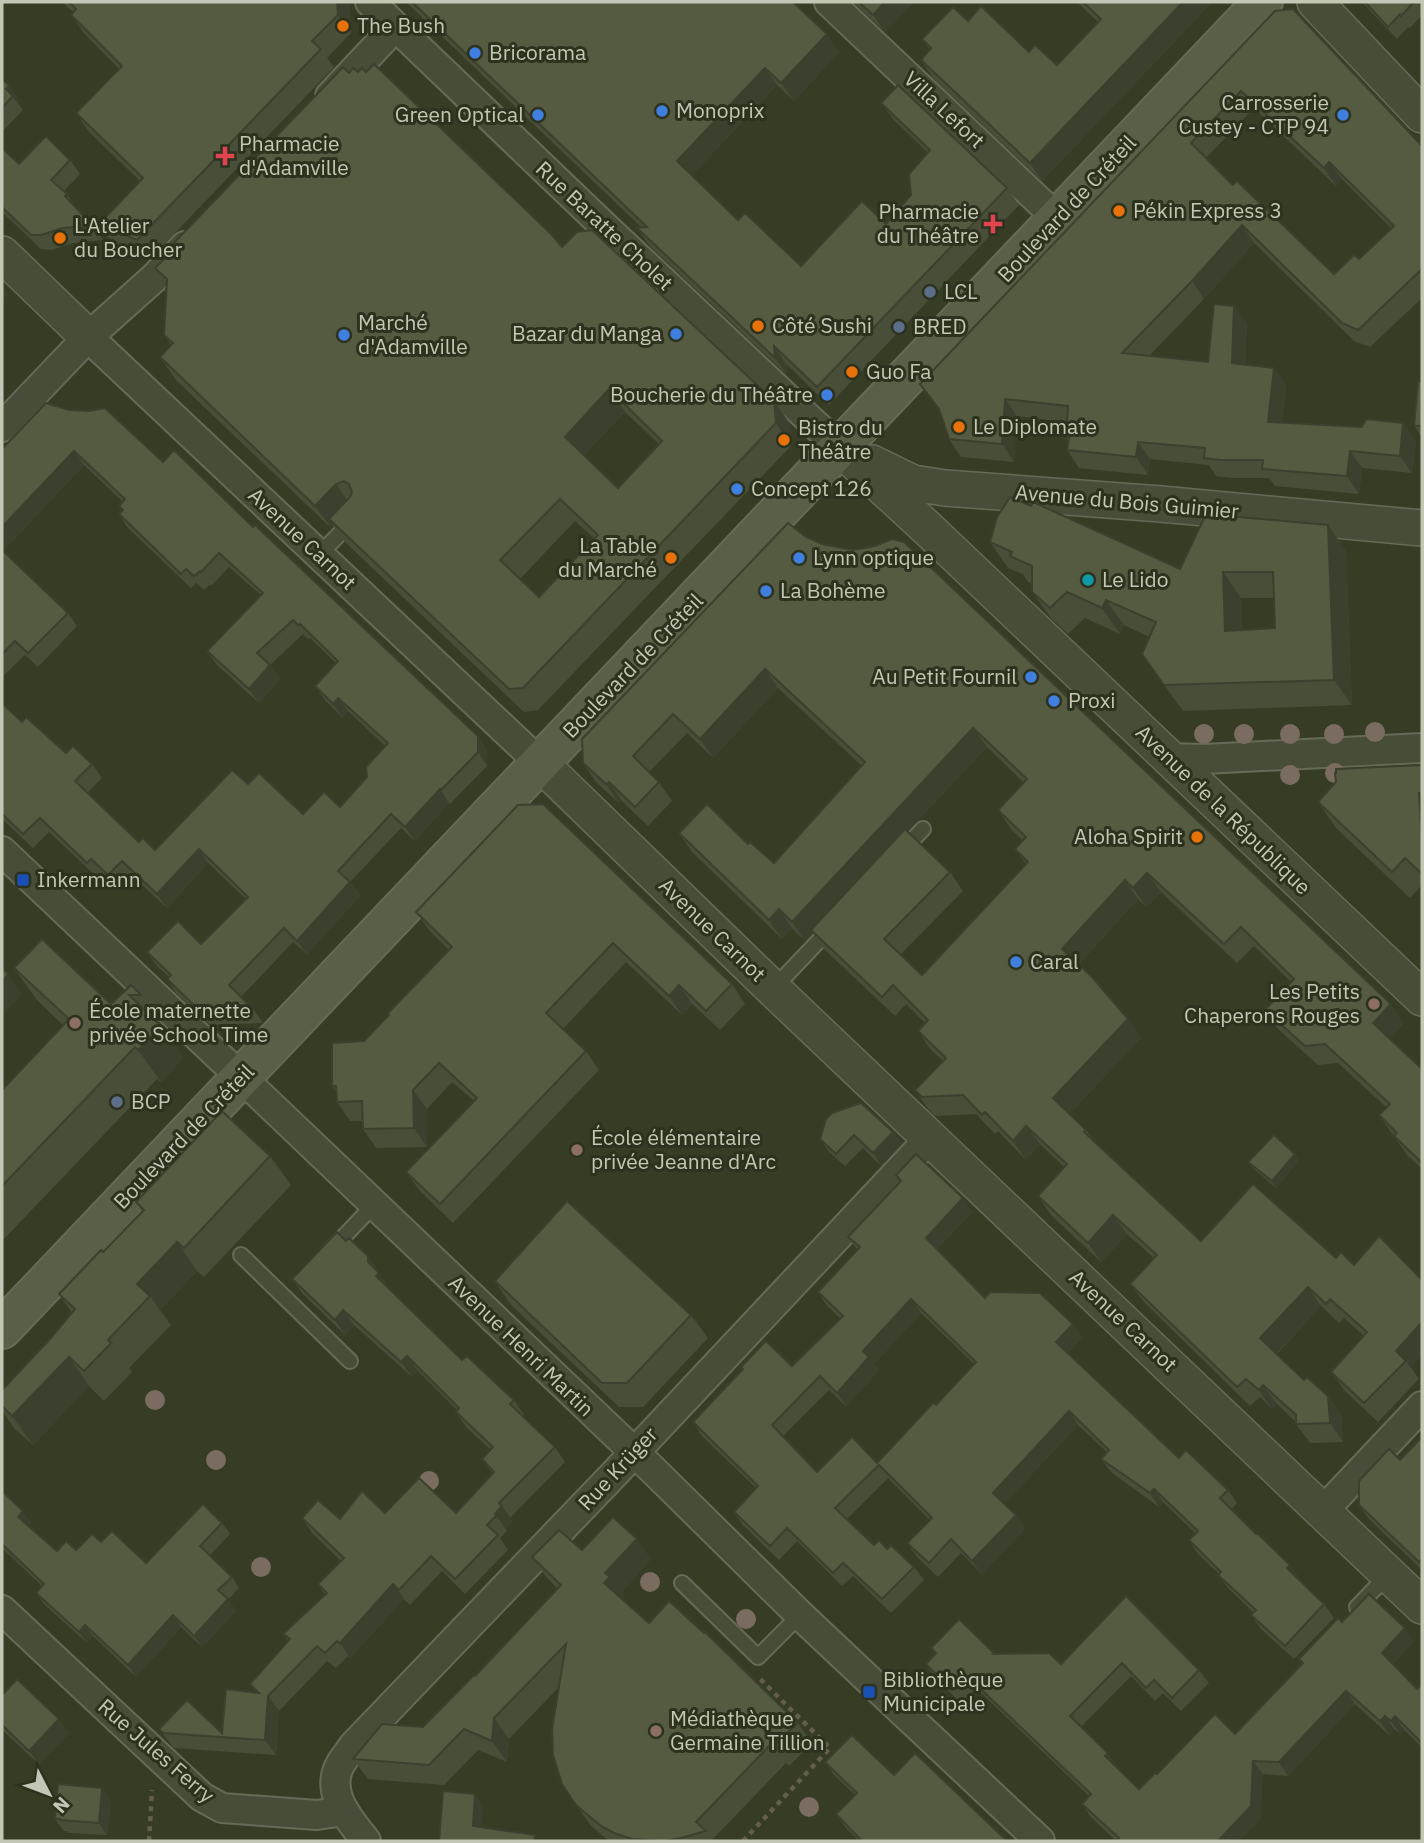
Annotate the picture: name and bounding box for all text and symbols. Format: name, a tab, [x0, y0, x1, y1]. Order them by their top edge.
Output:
place label: The Bush	[357, 11, 445, 39]
marker: The Bush	[335, 18, 351, 34]
place label: Bricorama	[489, 38, 586, 66]
marker: Bricorama	[467, 45, 483, 61]
street label: Villa Lefort	[898, 65, 991, 154]
place label: Carrosserie Custey - CTP 94	[1179, 88, 1329, 140]
place label: Monoprix	[676, 96, 765, 124]
place label: Green Optical	[395, 100, 524, 128]
marker: Monoprix	[654, 103, 670, 119]
marker: Green Optical	[530, 107, 546, 123]
marker: Carrosserie Custey - CTP 94	[1335, 107, 1351, 123]
place label: Pharmacie d'Adamville	[239, 129, 349, 181]
street label: Boulevard de Créteil	[991, 129, 1142, 288]
marker: Pharmacie d'Adamville	[217, 148, 233, 164]
street label: Rue Baratte Cholet	[530, 154, 679, 296]
place label: Pékin Express 3	[1133, 196, 1282, 224]
place label: Pharmacie du Théâtre	[877, 197, 979, 249]
marker: Pékin Express 3	[1111, 203, 1127, 219]
place label: L'Atelier du Boucher	[74, 211, 182, 263]
marker: Pharmacie du Théâtre	[985, 216, 1001, 232]
marker: L'Atelier du Boucher	[52, 230, 68, 246]
place label: LCL	[944, 277, 977, 305]
marker: LCL	[922, 284, 938, 300]
place label: Marché d'Adamville	[358, 308, 468, 360]
place label: Côté Sushi	[772, 311, 872, 339]
place label: BRED	[913, 312, 967, 340]
marker: Côté Sushi	[750, 318, 766, 334]
place label: Bazar du Manga	[512, 319, 662, 347]
marker: BRED	[891, 319, 907, 335]
marker: Bazar du Manga	[668, 326, 684, 342]
marker: Marché d'Adamville	[336, 327, 352, 343]
place label: Guo Fa	[866, 357, 931, 385]
marker: Guo Fa	[844, 364, 860, 380]
place label: Boucherie du Théâtre	[610, 380, 813, 408]
marker: Boucherie du Théâtre	[819, 387, 835, 403]
place label: Le Diplomate	[973, 412, 1097, 440]
place label: Bistro du Théâtre	[798, 413, 883, 465]
marker: Le Diplomate	[951, 419, 967, 435]
marker: Bistro du Théâtre	[776, 432, 792, 448]
place label: Concept 126	[751, 474, 872, 502]
street label: Avenue du Bois Guimier	[1014, 477, 1240, 525]
street label: Avenue Carnot	[243, 481, 363, 596]
marker: Concept 126	[729, 481, 745, 497]
place label: La Table du Marché	[558, 531, 657, 583]
place label: Lynn optique	[813, 543, 934, 571]
marker: La Table du Marché	[663, 550, 679, 566]
marker: Lynn optique	[791, 550, 807, 566]
place label: Le Lido	[1102, 565, 1169, 593]
marker: Le Lido	[1080, 572, 1096, 588]
place label: La Bohème	[780, 576, 885, 604]
marker: La Bohème	[758, 583, 774, 599]
street label: Boulevard de Créteil	[556, 587, 709, 744]
place label: Au Petit Fournil	[872, 662, 1017, 690]
marker: Au Petit Fournil	[1023, 669, 1039, 685]
place label: Proxi	[1068, 686, 1116, 714]
marker: Proxi	[1046, 693, 1062, 709]
street label: Avenue de la République	[1130, 718, 1317, 900]
place label: Aloha Spirit	[1074, 822, 1183, 850]
marker: Aloha Spirit	[1189, 829, 1205, 845]
place label: Inkermann	[37, 865, 141, 893]
street label: Avenue Carnot	[653, 871, 772, 987]
marker: Inkermann	[15, 872, 31, 888]
place label: Caral	[1030, 947, 1079, 975]
marker: Caral	[1008, 954, 1024, 970]
place label: Les Petits Chaperons Rouges	[1184, 977, 1360, 1029]
place label: École maternette privée School Time	[89, 996, 268, 1048]
marker: Les Petits Chaperons Rouges	[1366, 996, 1382, 1012]
marker: École maternette privée School Time	[67, 1015, 83, 1031]
street label: Boulevard de Créteil	[107, 1058, 260, 1215]
place label: BCP	[131, 1087, 170, 1115]
marker: BCP	[109, 1094, 125, 1110]
place label: École élémentaire privée Jeanne d'Arc	[591, 1123, 776, 1175]
marker: École élémentaire privée Jeanne d'Arc	[569, 1142, 585, 1158]
street label: Avenue Carnot	[1064, 1263, 1184, 1378]
street label: Avenue Henri Martin	[443, 1269, 600, 1422]
street label: Rue Krüger	[571, 1420, 663, 1516]
place label: Bibliothèque Municipale	[883, 1665, 1003, 1717]
marker: Bibliothèque Municipale	[861, 1684, 877, 1700]
street label: Rue Jules Ferry	[92, 1692, 221, 1809]
place label: Médiathèque Germaine Tillion	[670, 1704, 825, 1756]
marker: Médiathèque Germaine Tillion	[648, 1723, 664, 1739]
north arrow	[14, 1759, 84, 1829]
text: N	[48, 1792, 75, 1819]

